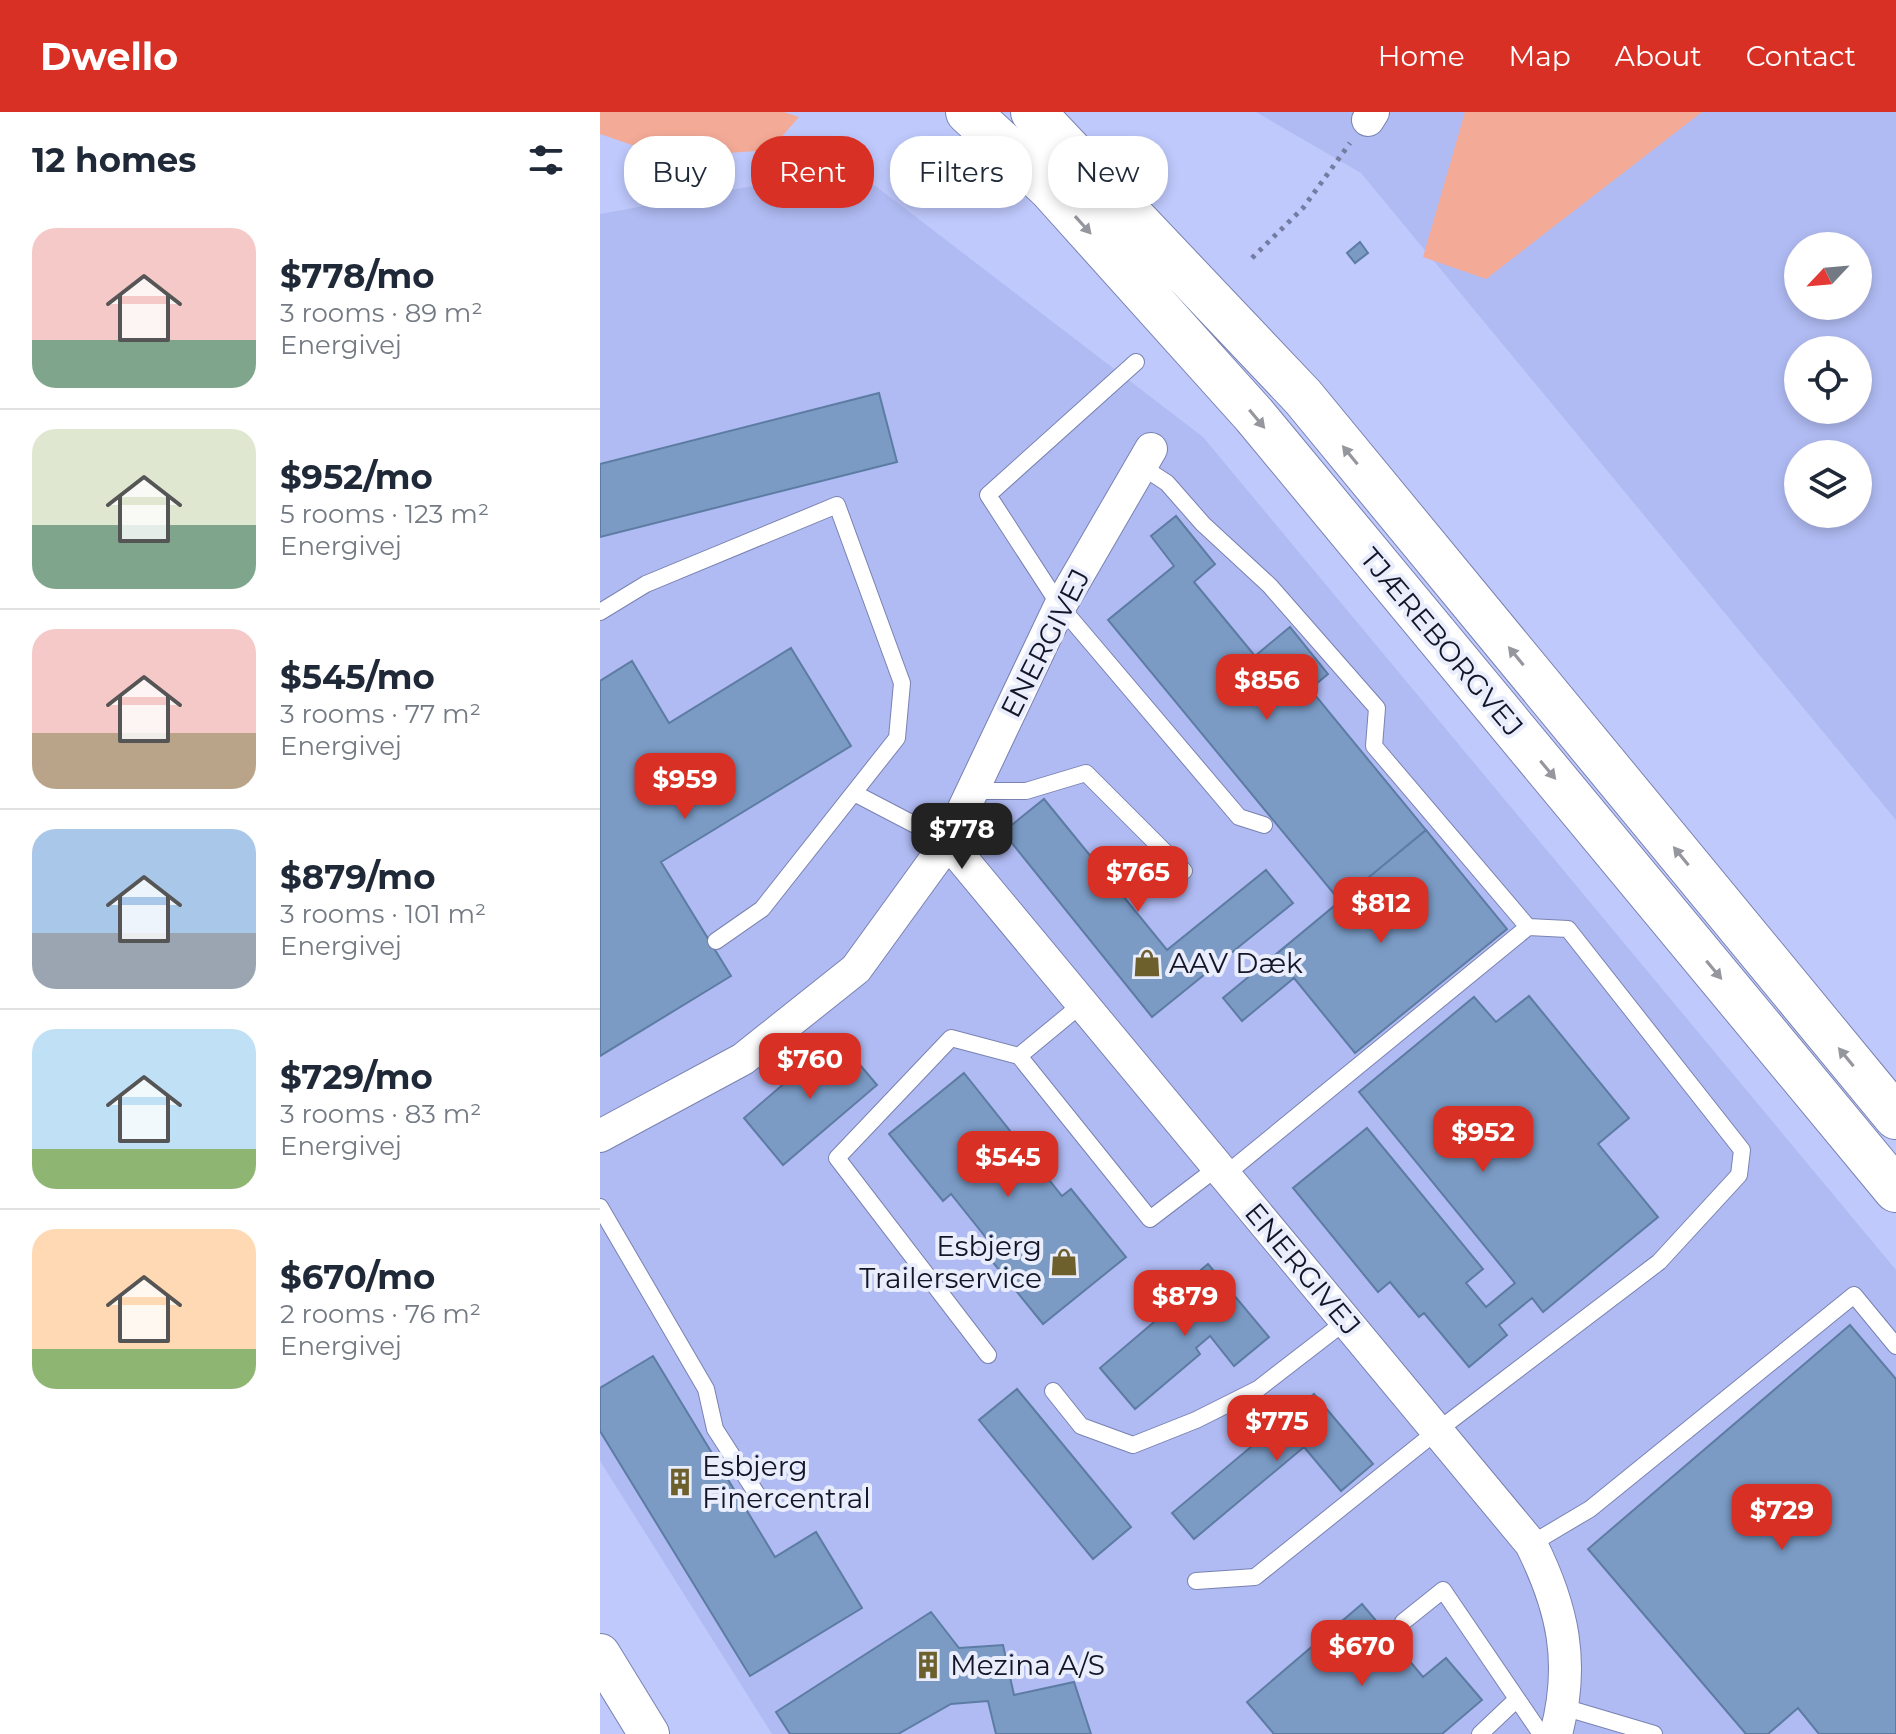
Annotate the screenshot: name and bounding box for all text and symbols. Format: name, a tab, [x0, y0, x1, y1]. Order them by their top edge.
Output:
text: Dwello	[40, 33, 178, 80]
text: Home	[1378, 39, 1465, 73]
text: Map	[1509, 39, 1571, 73]
text: About	[1615, 39, 1702, 73]
text: Contact	[1746, 39, 1856, 73]
chip: Buy	[624, 136, 735, 208]
chip: Rent	[751, 136, 874, 208]
chip: Filters	[890, 136, 1032, 208]
chip: New	[1048, 136, 1168, 208]
icon: filters	[524, 138, 568, 182]
text: 12 homes	[32, 139, 196, 181]
one-way arrow	[1074, 215, 1092, 234]
north arrow	[1784, 232, 1872, 320]
map controls	[1784, 232, 1872, 528]
text: $778/mo	[280, 255, 435, 297]
icon: home	[96, 260, 192, 356]
text: 3 rooms · 89 m²	[280, 297, 483, 329]
text: Energivej	[280, 329, 402, 361]
button: locate	[1784, 336, 1872, 424]
one-way arrow	[1248, 408, 1265, 428]
button: layers	[1784, 440, 1872, 528]
one-way arrow	[1342, 445, 1359, 465]
text: $952/mo	[280, 456, 433, 498]
icon: home	[96, 461, 192, 557]
text: 5 rooms · 123 m²	[280, 498, 489, 530]
text: Energivej	[280, 530, 402, 562]
street label: TJÆREBORGVEJ	[1353, 541, 1531, 743]
street label: ENERGIVEJ	[993, 563, 1097, 723]
one-way arrow	[1508, 646, 1525, 666]
pin: $856	[1220, 654, 1314, 722]
text: $545/mo	[280, 656, 435, 698]
icon: home	[96, 661, 192, 757]
text: $856	[1234, 664, 1300, 696]
text: 3 rooms · 77 m²	[280, 698, 481, 730]
text: Energivej	[280, 730, 402, 762]
pin: $959	[638, 753, 732, 821]
one-way arrow	[1539, 759, 1556, 779]
text: $959	[653, 763, 717, 795]
pin: $778	[915, 803, 1009, 871]
text: $778	[929, 813, 995, 845]
pin: $765	[1091, 846, 1185, 914]
one-way arrow	[1673, 847, 1690, 867]
text: $879/mo	[280, 856, 435, 898]
text: $765	[1106, 856, 1170, 888]
icon: home	[96, 861, 192, 957]
pin: $812	[1334, 877, 1428, 945]
text: $812	[1351, 887, 1411, 919]
text: 3 rooms · 101 m²	[280, 898, 486, 930]
text: Energivej	[280, 930, 402, 962]
place label: AAV Dæk	[1169, 946, 1303, 980]
shop icon: AAV Dæk	[1132, 948, 1162, 978]
one-way arrow	[1705, 960, 1722, 980]
pin: $760	[763, 1033, 857, 1101]
text: $760	[777, 1043, 843, 1075]
one-way arrow	[1838, 1047, 1855, 1067]
text: $729/mo	[280, 1056, 433, 1098]
icon: home	[96, 1061, 192, 1157]
text: 3 rooms · 83 m²	[280, 1098, 481, 1130]
pin: $952	[1436, 1106, 1530, 1174]
text: $952	[1451, 1116, 1515, 1148]
text: Energivej	[280, 1130, 402, 1162]
pin: $545	[961, 1131, 1055, 1199]
text: $545	[975, 1141, 1041, 1173]
street label: ENERGIVEJ	[1238, 1196, 1368, 1342]
place label: Esbjerg Trailerservice	[859, 1229, 1042, 1295]
shop icon: Esbjerg Trailerservice	[1049, 1247, 1079, 1277]
text: $670/mo	[280, 1256, 435, 1298]
icon: home	[96, 1261, 192, 1357]
pin: $879	[1138, 1270, 1232, 1338]
text: $879	[1152, 1280, 1218, 1312]
text: 2 rooms · 76 m²	[280, 1298, 481, 1330]
text: Energivej	[280, 1330, 402, 1362]
pin: $775	[1230, 1395, 1324, 1463]
text: $775	[1245, 1405, 1309, 1437]
place label: Esbjerg Finercentral	[702, 1449, 871, 1515]
building icon: Esbjerg Finercentral	[665, 1467, 695, 1497]
pin: $729	[1735, 1484, 1829, 1552]
text: $729	[1750, 1494, 1814, 1526]
pin: $670	[1315, 1620, 1409, 1688]
text: $670	[1329, 1630, 1395, 1662]
place label: Mezina A/S	[950, 1648, 1105, 1682]
building icon: Mezina A/S	[913, 1650, 943, 1680]

